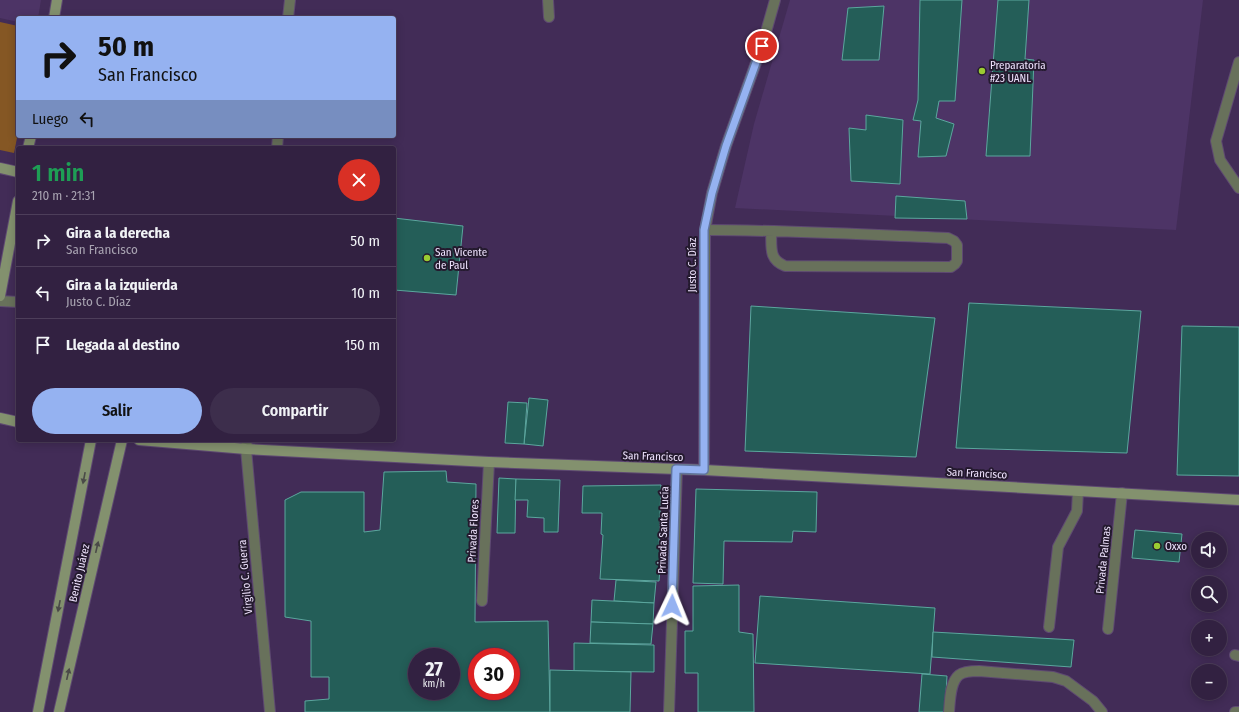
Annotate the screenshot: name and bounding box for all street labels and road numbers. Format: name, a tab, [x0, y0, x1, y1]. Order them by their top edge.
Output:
street label: Justo C. Díaz	[686, 237, 699, 292]
street label: San Francisco	[622, 449, 684, 464]
street label: San Francisco	[946, 465, 1008, 482]
street label: Privada Santa Lucía	[655, 486, 672, 574]
street label: Privada Flores	[465, 499, 482, 563]
street label: Privada Palmas	[1093, 525, 1114, 595]
street label: Virgilio C. Guerra	[236, 539, 255, 615]
street label: Benito Juárez	[66, 542, 93, 603]

